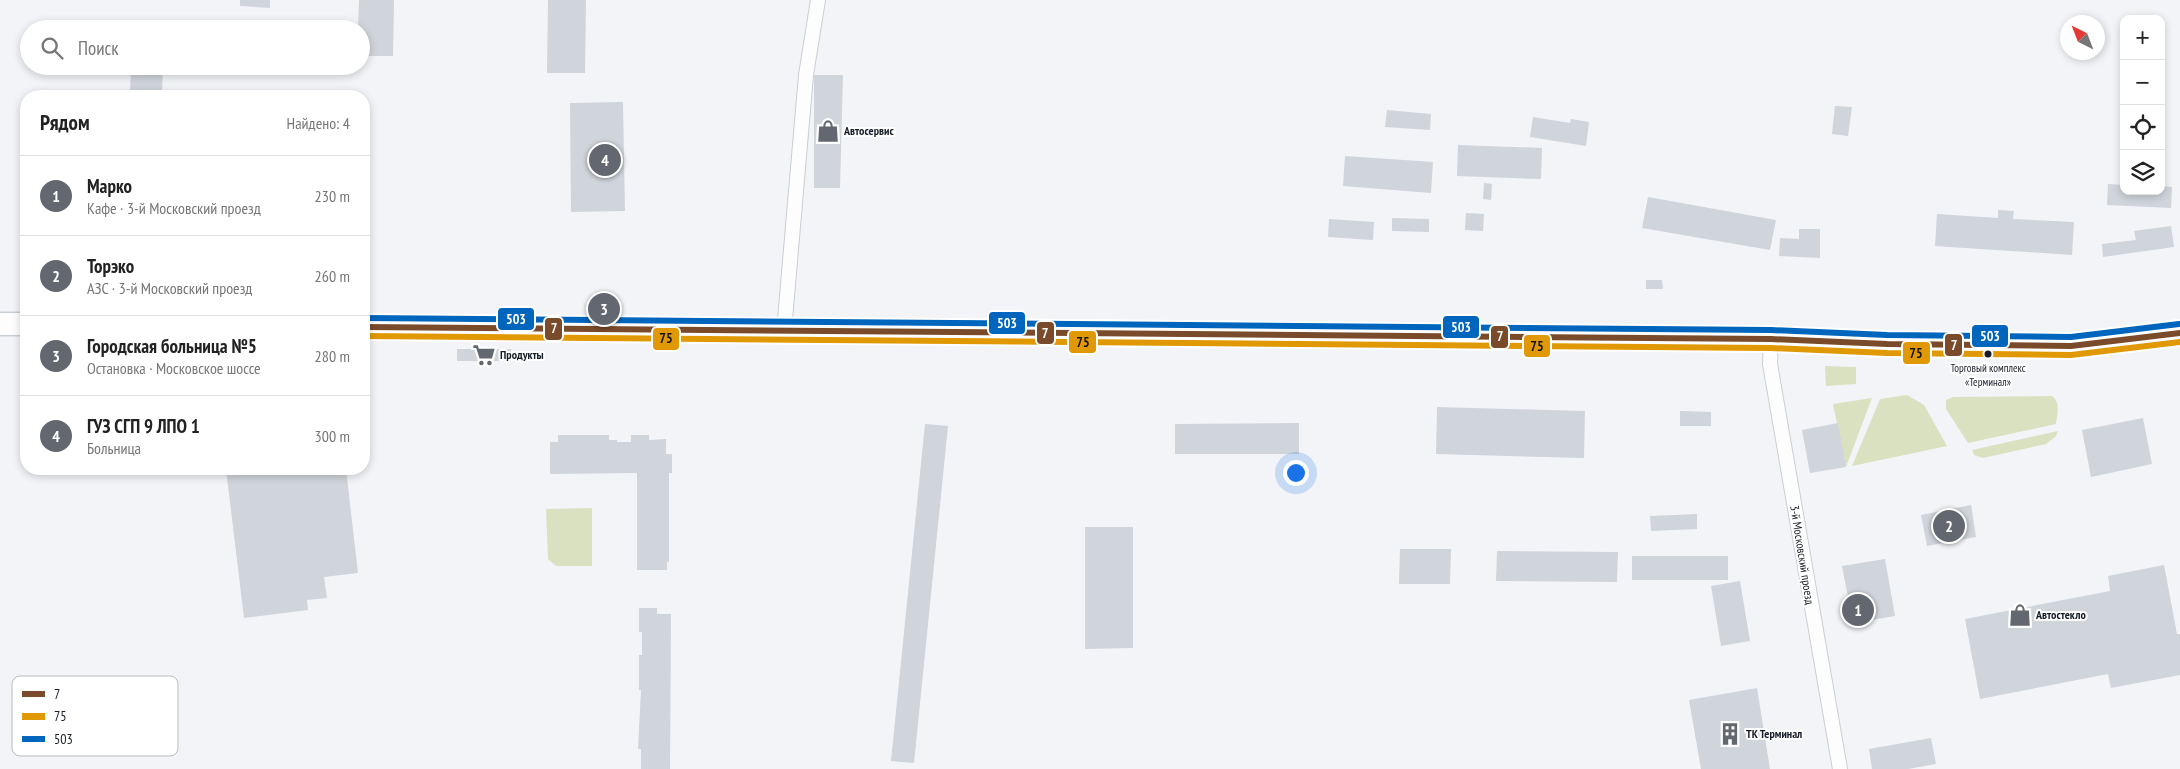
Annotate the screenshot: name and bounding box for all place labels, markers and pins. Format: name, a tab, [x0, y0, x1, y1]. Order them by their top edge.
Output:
shop icon: Автосервис	[815, 118, 841, 144]
place label: Автосервис	[843, 123, 894, 138]
pin: 4	[589, 141, 621, 179]
pin: 3	[588, 290, 620, 328]
supermarket icon: Продукты	[471, 342, 497, 368]
place label: Продукты	[500, 347, 544, 362]
marker: Торговый комплекс «Терминал»	[1983, 349, 1993, 359]
place label: Торговый комплекс «Терминал»	[1950, 361, 2026, 389]
pin: 2	[1933, 507, 1965, 545]
pin: 1	[1842, 591, 1874, 629]
shop icon: Автостекло	[2007, 602, 2033, 628]
place label: Автостекло	[2035, 607, 2086, 622]
building icon: ТК Терминал	[1717, 721, 1743, 747]
place label: ТК Терминал	[1746, 726, 1802, 741]

